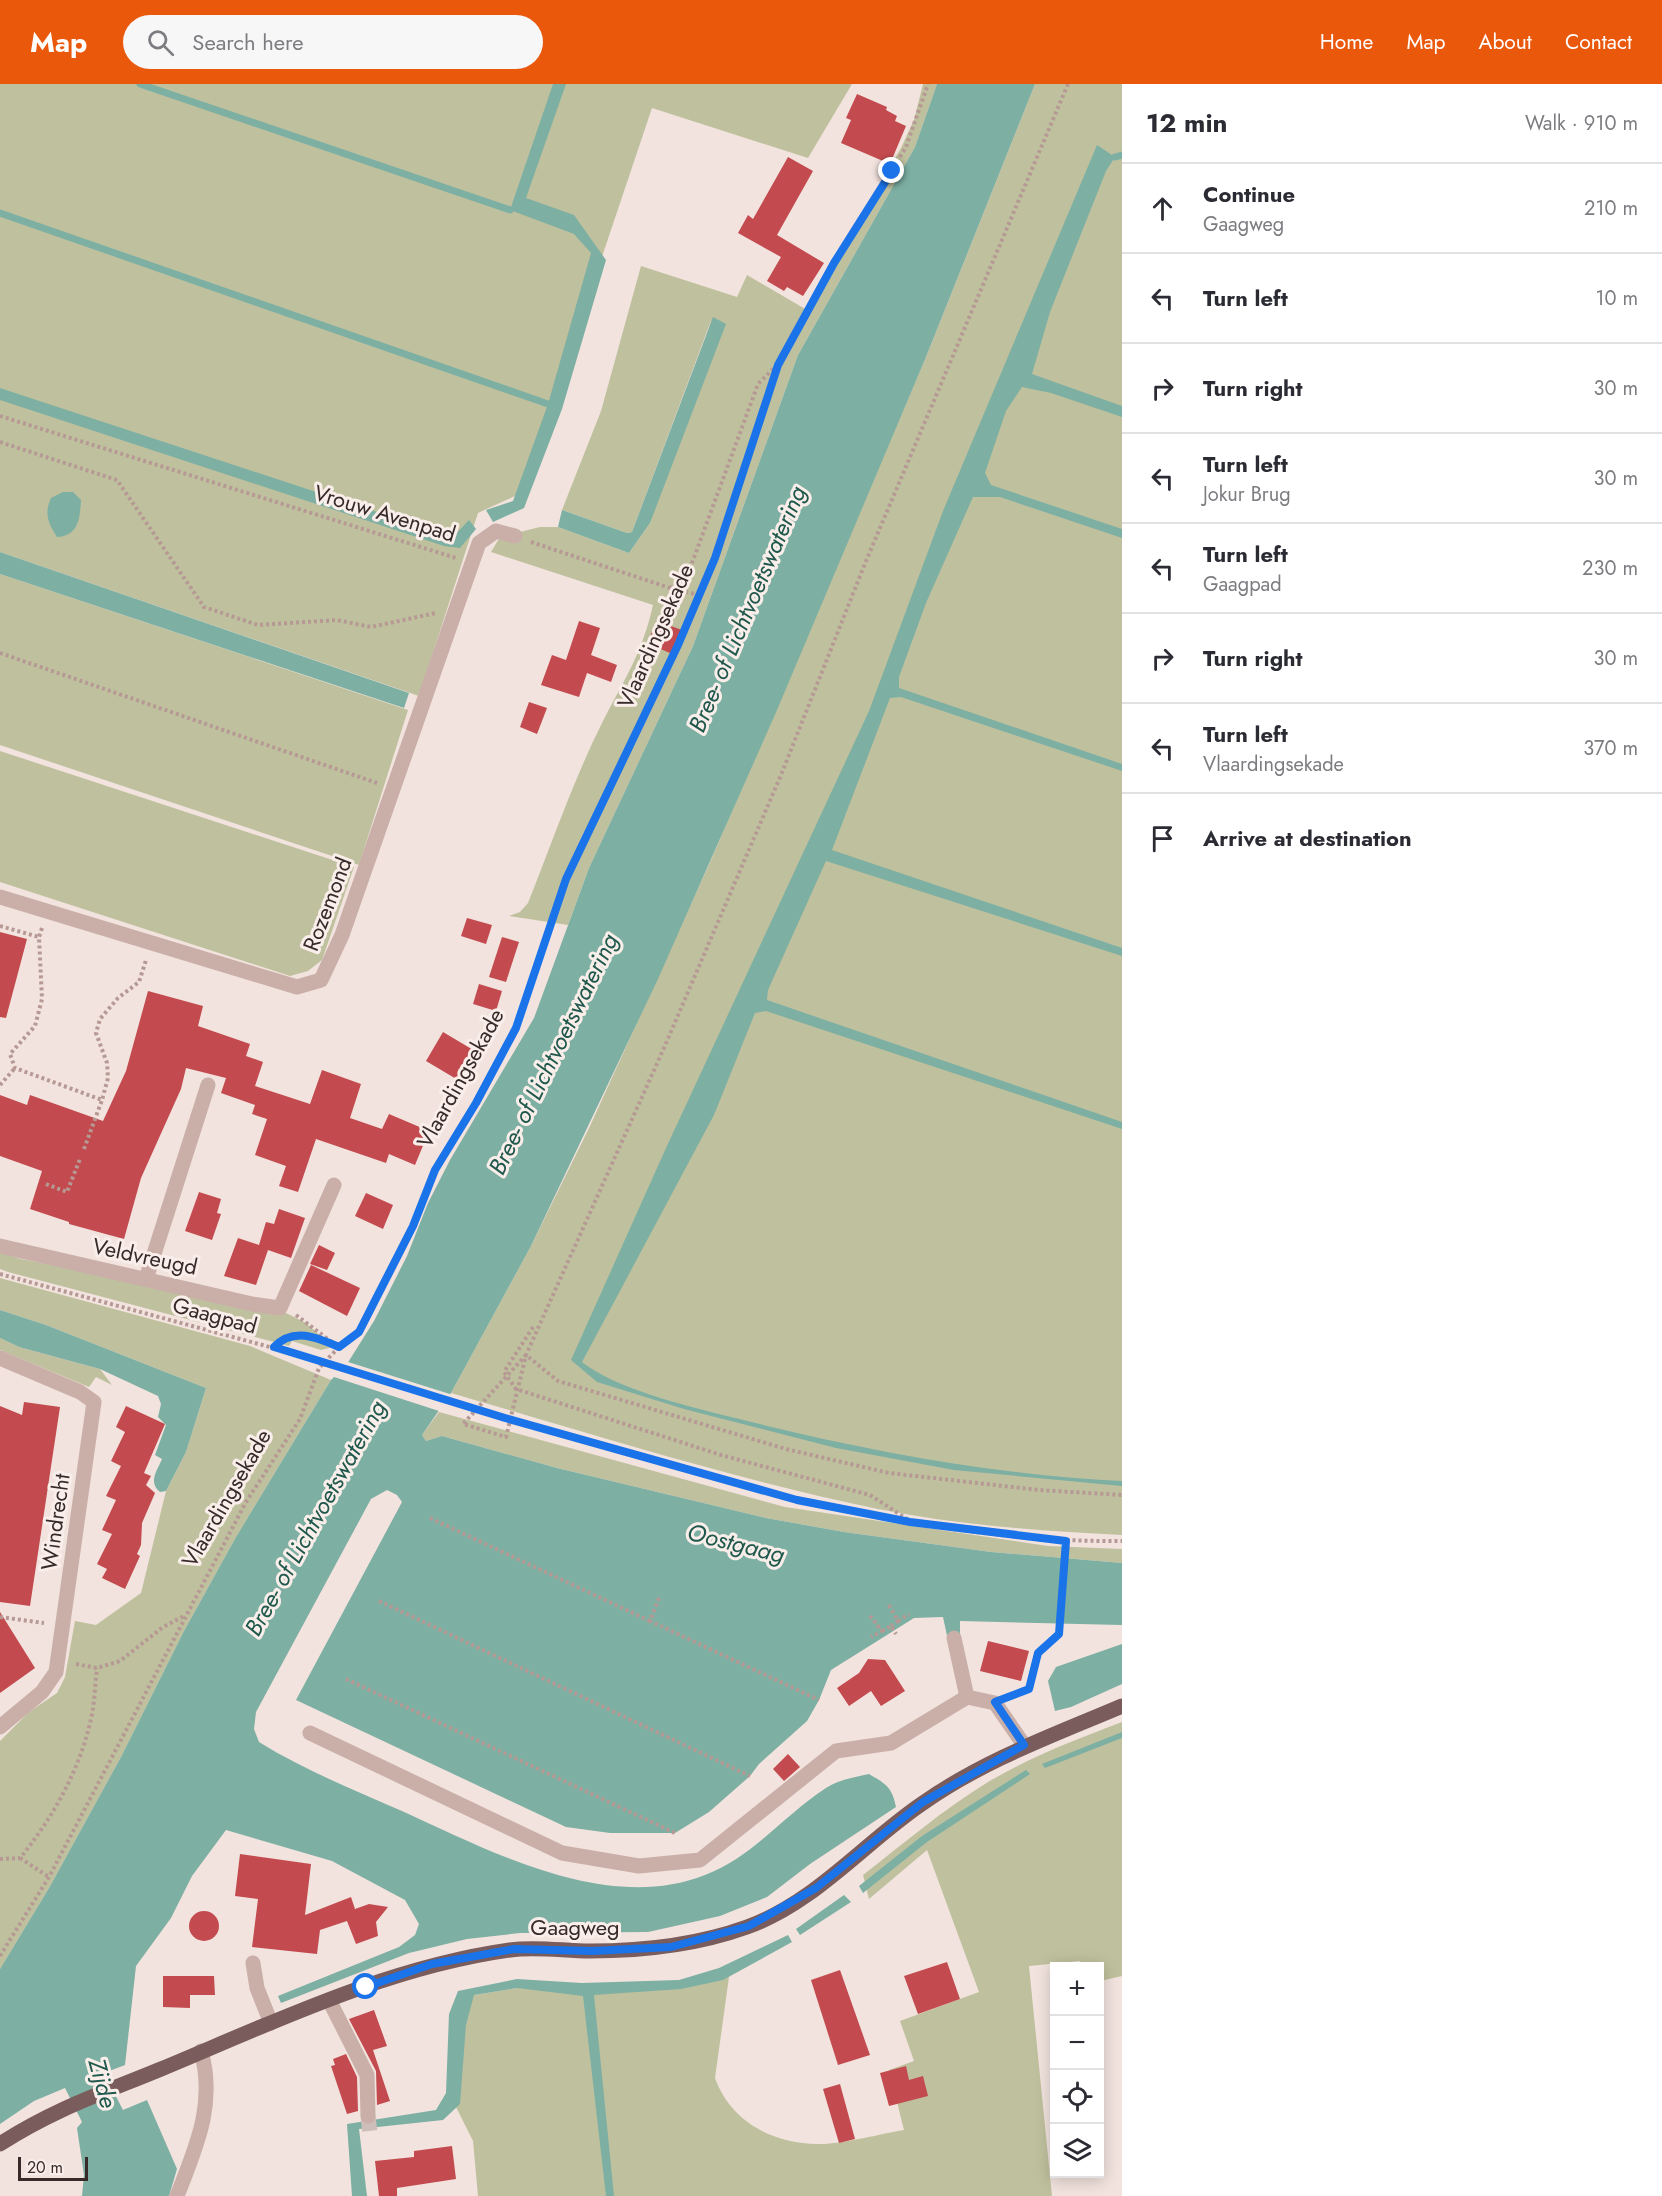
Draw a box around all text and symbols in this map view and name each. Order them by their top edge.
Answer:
search box [123,15,543,69]
text: Map [30,22,87,63]
icon: search [144,26,177,59]
text: Search here [192,26,304,58]
text: Home [1320,27,1373,57]
text: Map [1406,27,1446,57]
text: About [1479,27,1532,57]
text: Contact [1565,27,1632,57]
text: 12 min [1146,104,1228,142]
text: Walk · 910 m [1525,109,1638,138]
route end [878,157,904,183]
text: Continue [1203,178,1295,210]
icon: ahead [1146,192,1179,225]
text: 210 m [1584,194,1638,223]
text: Gaagweg [1203,210,1284,239]
icon: left [1146,282,1179,315]
text: Turn left [1203,282,1288,314]
text: 10 m [1595,284,1638,313]
icon: right [1146,372,1179,405]
text: Turn right [1203,372,1303,404]
text: 30 m [1593,374,1638,403]
text: Turn left [1203,448,1288,480]
icon: left [1146,462,1179,495]
text: 30 m [1593,464,1638,493]
street label: Vrouw Avenpad [310,476,460,550]
water label: Bree- of Lichtvoetswatering [679,480,815,738]
text: Jokur Brug [1203,480,1291,509]
text: Turn left [1203,538,1288,570]
icon: left [1146,552,1179,585]
text: 230 m [1582,554,1638,583]
street label: Vlaardingsekade [609,559,701,713]
text: Gaagpad [1203,570,1282,599]
icon: right [1146,642,1179,675]
text: Turn right [1203,642,1303,674]
text: 30 m [1593,644,1638,673]
text: Turn left [1203,718,1288,750]
icon: left [1146,732,1179,765]
text: 370 m [1583,734,1638,763]
text: Vlaardingsekade [1203,750,1344,779]
icon: arrive [1146,822,1179,855]
text: Arrive at destination [1203,822,1412,854]
street label: Rozemond [294,852,360,956]
water label: Bree- of Lichtvoetswatering [479,927,627,1181]
street label: Vlaardingsekade [408,1002,512,1154]
street label: Veldvreugd [90,1229,200,1283]
street label: Gaagpad [169,1288,261,1342]
water label: Bree- of Lichtvoetswatering [236,1394,394,1642]
street label: Vlaardingsekade [173,1423,279,1573]
street label: Windrecht [32,1471,78,1572]
water label: Oostgaag [684,1514,788,1572]
street label: Gaagweg [530,1911,620,1943]
map controls [1050,1962,1104,2178]
button: + [1050,1962,1104,2016]
route start [352,1973,378,1999]
button: − [1050,2016,1104,2070]
water label: Zijde [79,2053,126,2112]
button: locate [1050,2070,1104,2124]
button: layers [1050,2124,1104,2178]
scale bar [18,2154,88,2182]
text: 20 m [27,2156,63,2179]

